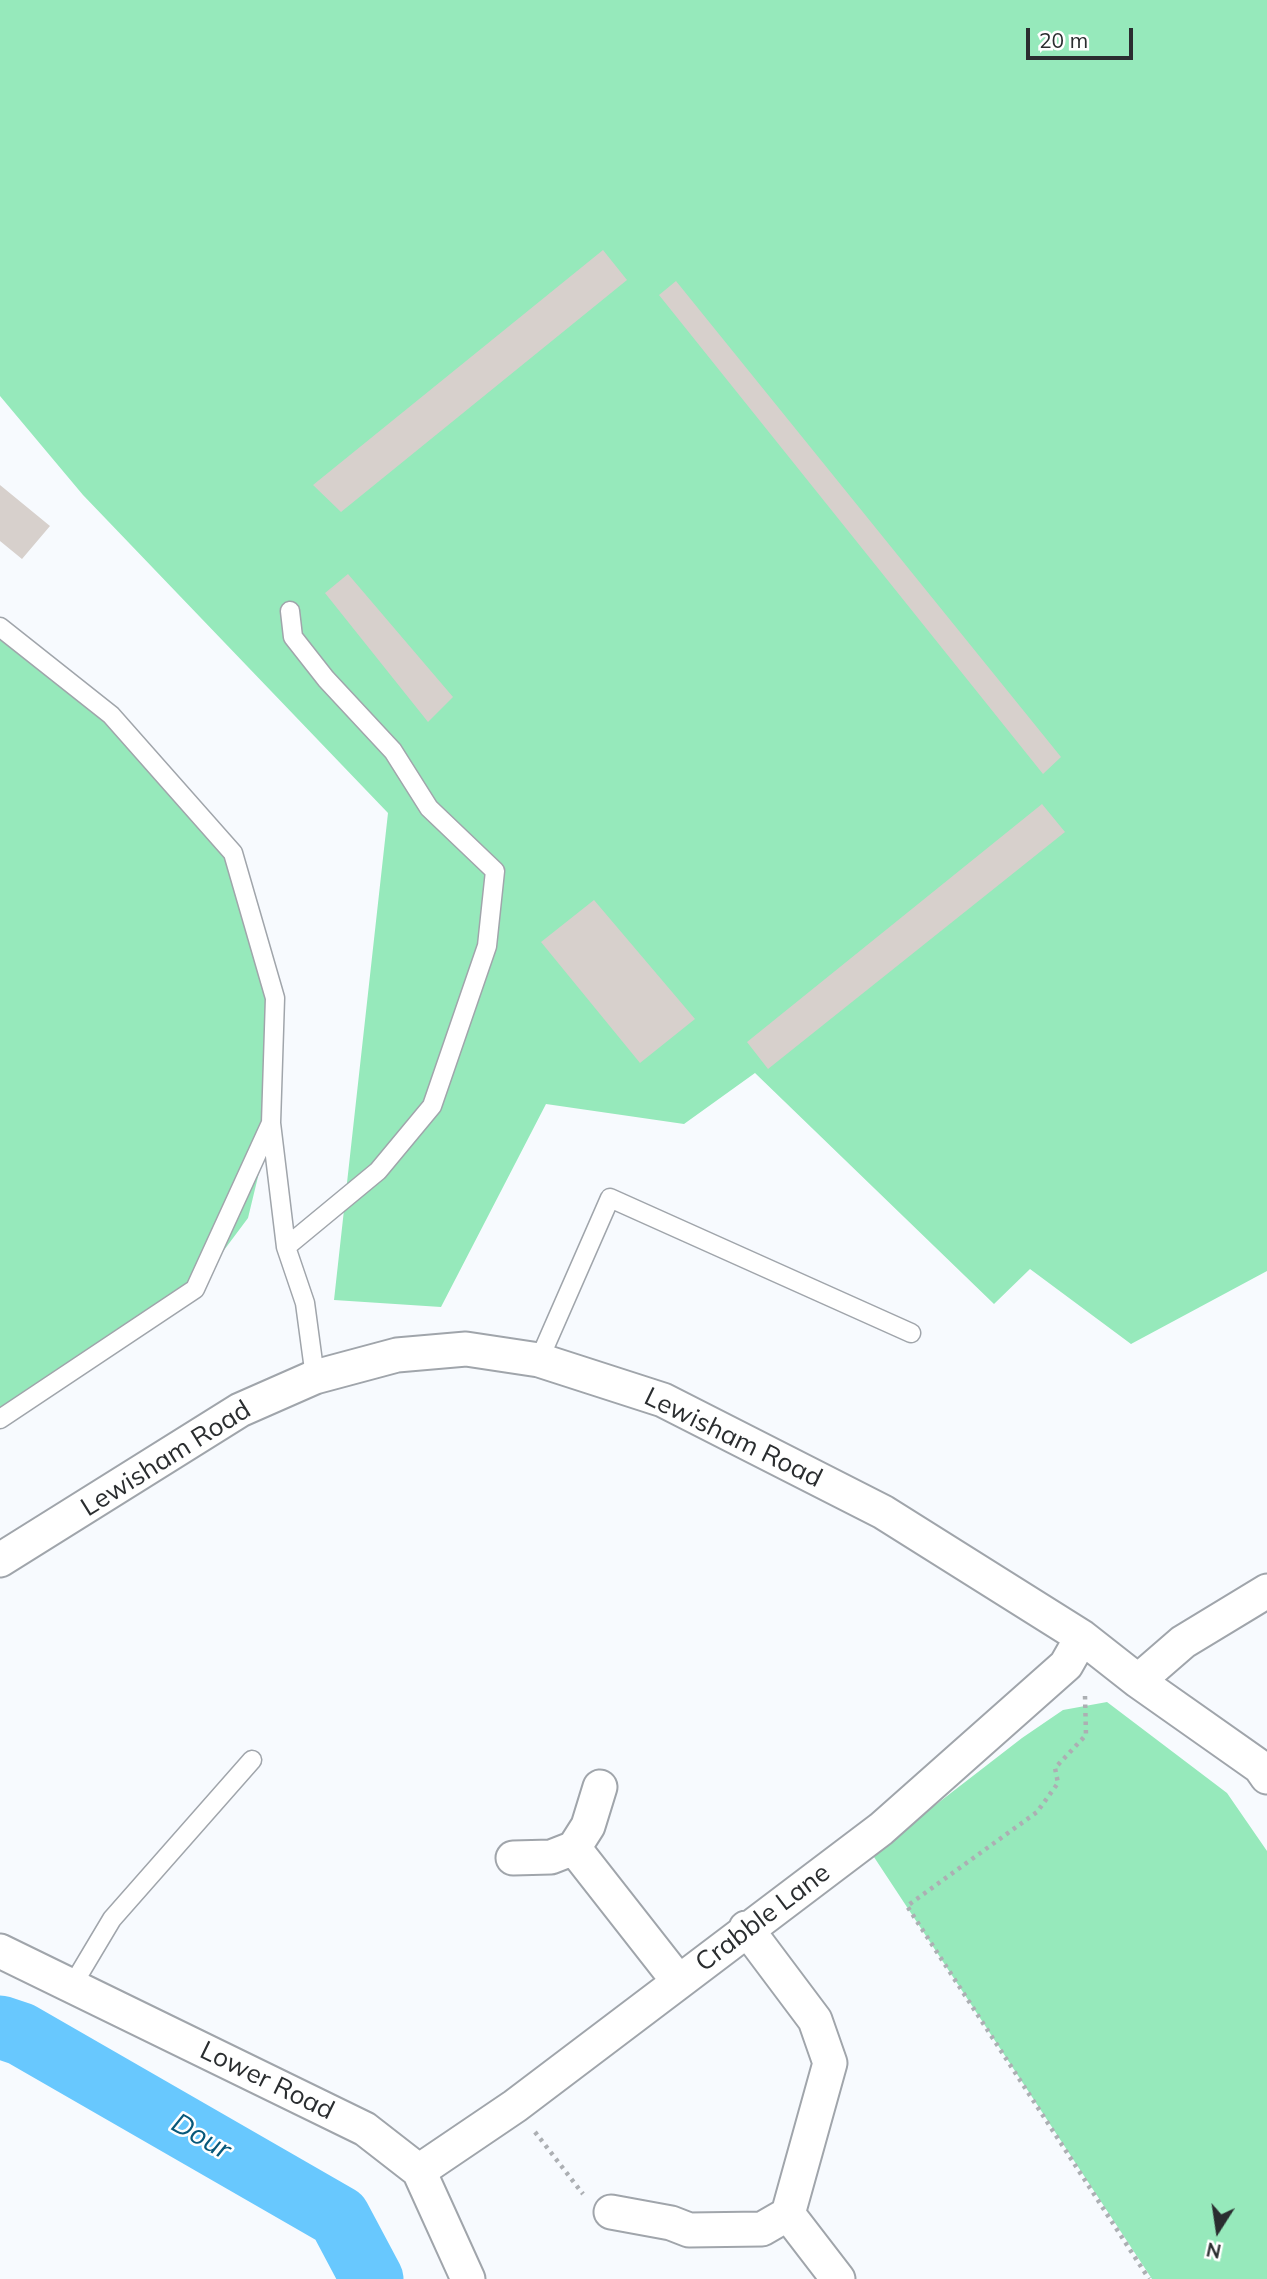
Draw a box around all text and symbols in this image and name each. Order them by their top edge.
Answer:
scale bar [1029,14,1136,58]
text: 20 m [1039,27,1088,53]
street label: Lewisham Road [639,1381,827,1495]
street label: Lewisham Road [76,1394,256,1524]
street label: Crabble Lane [690,1857,836,1979]
street label: Lower Road [195,2035,339,2127]
water label: Dour [165,2107,237,2167]
north arrow [1183,2195,1253,2265]
text: N [1204,2237,1223,2264]

